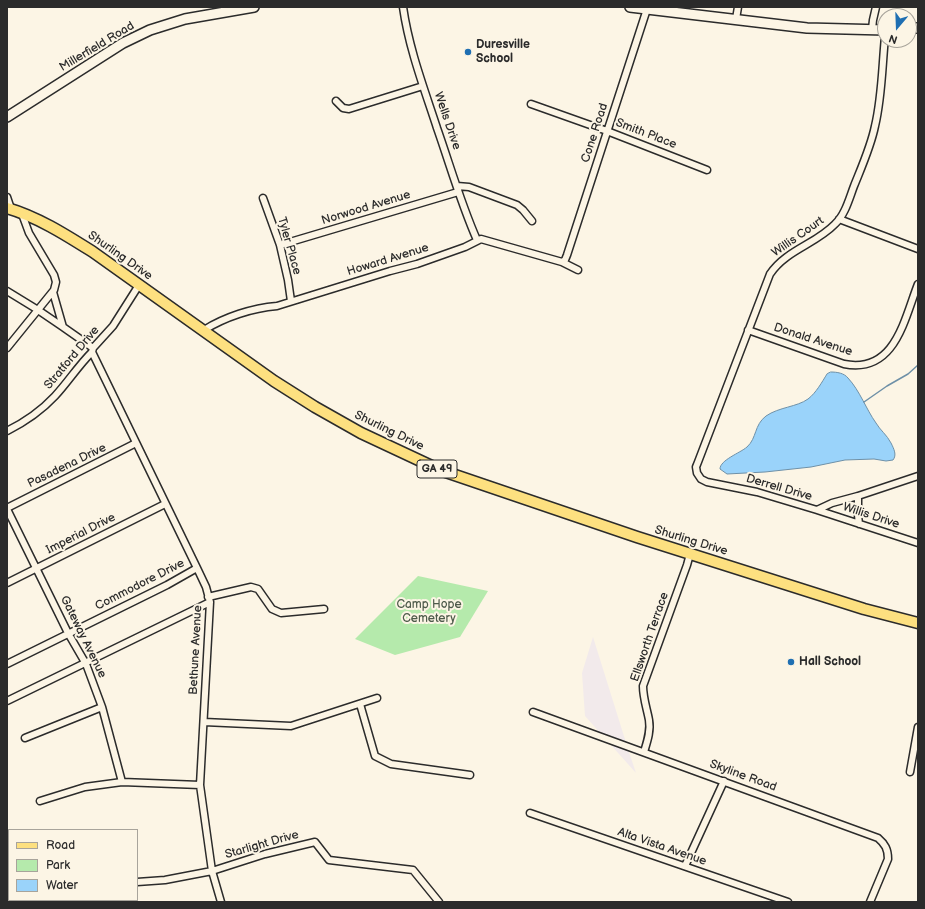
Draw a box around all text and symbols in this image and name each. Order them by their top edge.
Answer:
north arrow [877,8,917,48]
street label: Millerfield Road [57,19,137,75]
text: N [887,31,899,46]
place label: Duresville School [476,38,530,66]
marker: Duresville School [463,47,473,57]
street label: Wells Drive [430,90,464,152]
street label: Cone Road [579,102,611,164]
street label: Smith Place [614,116,678,152]
street label: Norwood Avenue [320,188,412,228]
street label: Willis Court [769,214,827,260]
street label: Tyler Place [274,215,304,277]
street label: Shurling Drive [85,228,155,284]
street label: Howard Avenue [345,241,431,279]
street label: Donald Avenue [772,320,854,360]
street label: Stratford Drive [41,323,103,393]
street label: Shurling Drive [352,408,426,454]
street label: Pasadena Drive [25,441,109,491]
road number: GA 49 [417,460,457,478]
street label: Derrell Drive [744,472,814,504]
street label: Willis Drive [841,500,901,532]
street label: Imperial Drive [44,510,118,558]
street label: Shurling Drive [653,523,729,559]
street label: Commodore Drive [93,556,187,614]
street label: Ellsworth Terrace [628,590,672,684]
street label: Gateway Avenue [57,593,109,681]
park label: Camp Hope Cemetery [396,598,462,626]
street label: Bethune Avenue [186,605,206,695]
place label: Hall School [799,655,861,669]
marker: Hall School [786,657,796,667]
street label: Skyline Road [707,757,779,795]
street label: Alta Vista Avenue [616,825,708,869]
street label: Starlight Drive [224,828,300,862]
legend [8,829,138,901]
text: Road [46,838,75,853]
text: Park [46,858,70,873]
text: Water [46,878,78,893]

